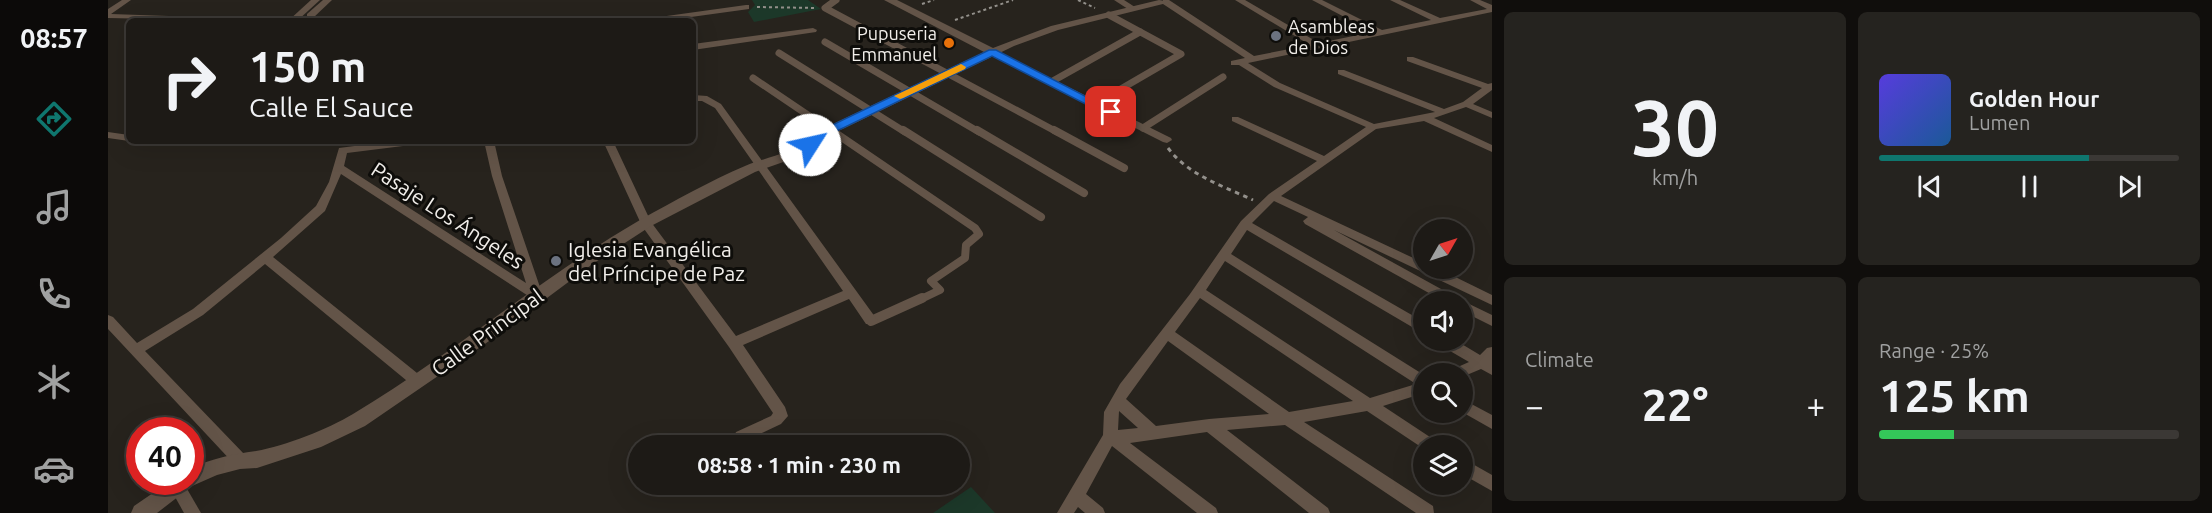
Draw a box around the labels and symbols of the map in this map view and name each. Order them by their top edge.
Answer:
place label: Asambleas de Dios [1288,16,1375,57]
place label: Pupuseria Emmanuel [851,23,937,64]
marker: Asambleas de Dios [1269,29,1283,43]
marker: Pupuseria Emmanuel [942,36,956,50]
pin [1085,86,1136,137]
position arrow [778,113,842,177]
street label: Pasaje Los Ángeles [367,157,529,273]
north arrow [1413,219,1473,279]
place label: Iglesia Evangélica del Príncipe de Paz [568,237,745,285]
marker: Iglesia Evangélica del Príncipe de Paz [549,254,563,268]
street label: Calle Principal [426,283,548,381]
speed limit sign: 40 [126,417,204,495]

